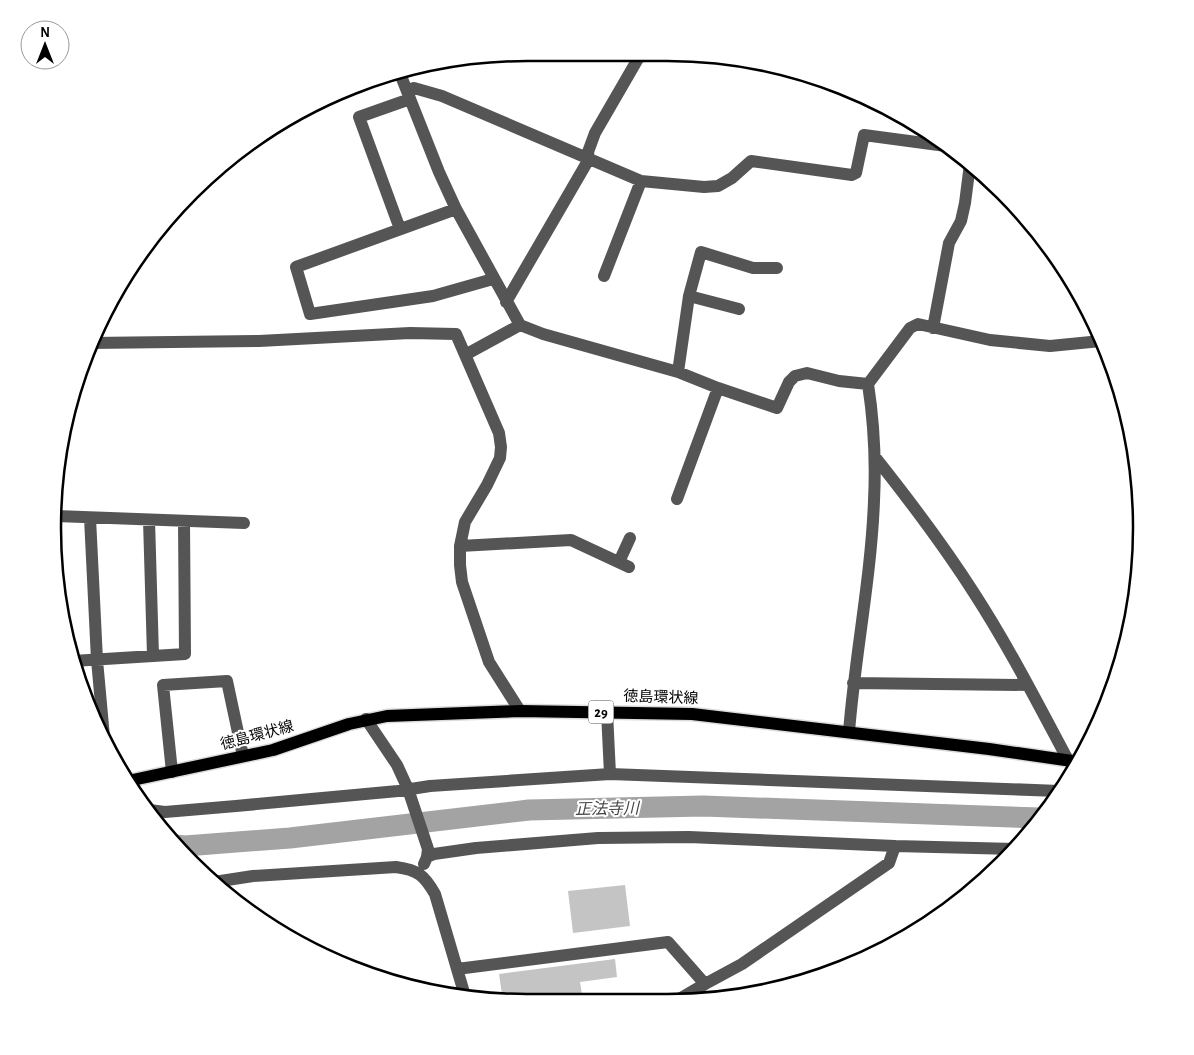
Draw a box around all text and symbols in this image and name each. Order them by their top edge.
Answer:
north arrow [20,20,70,70]
text: N [40,26,50,40]
street label: 徳島環状線 [623,687,699,706]
road number: 29 [588,700,614,724]
street label: 徳島環状線 [218,717,295,752]
water label: 正法寺川 [575,799,641,818]

